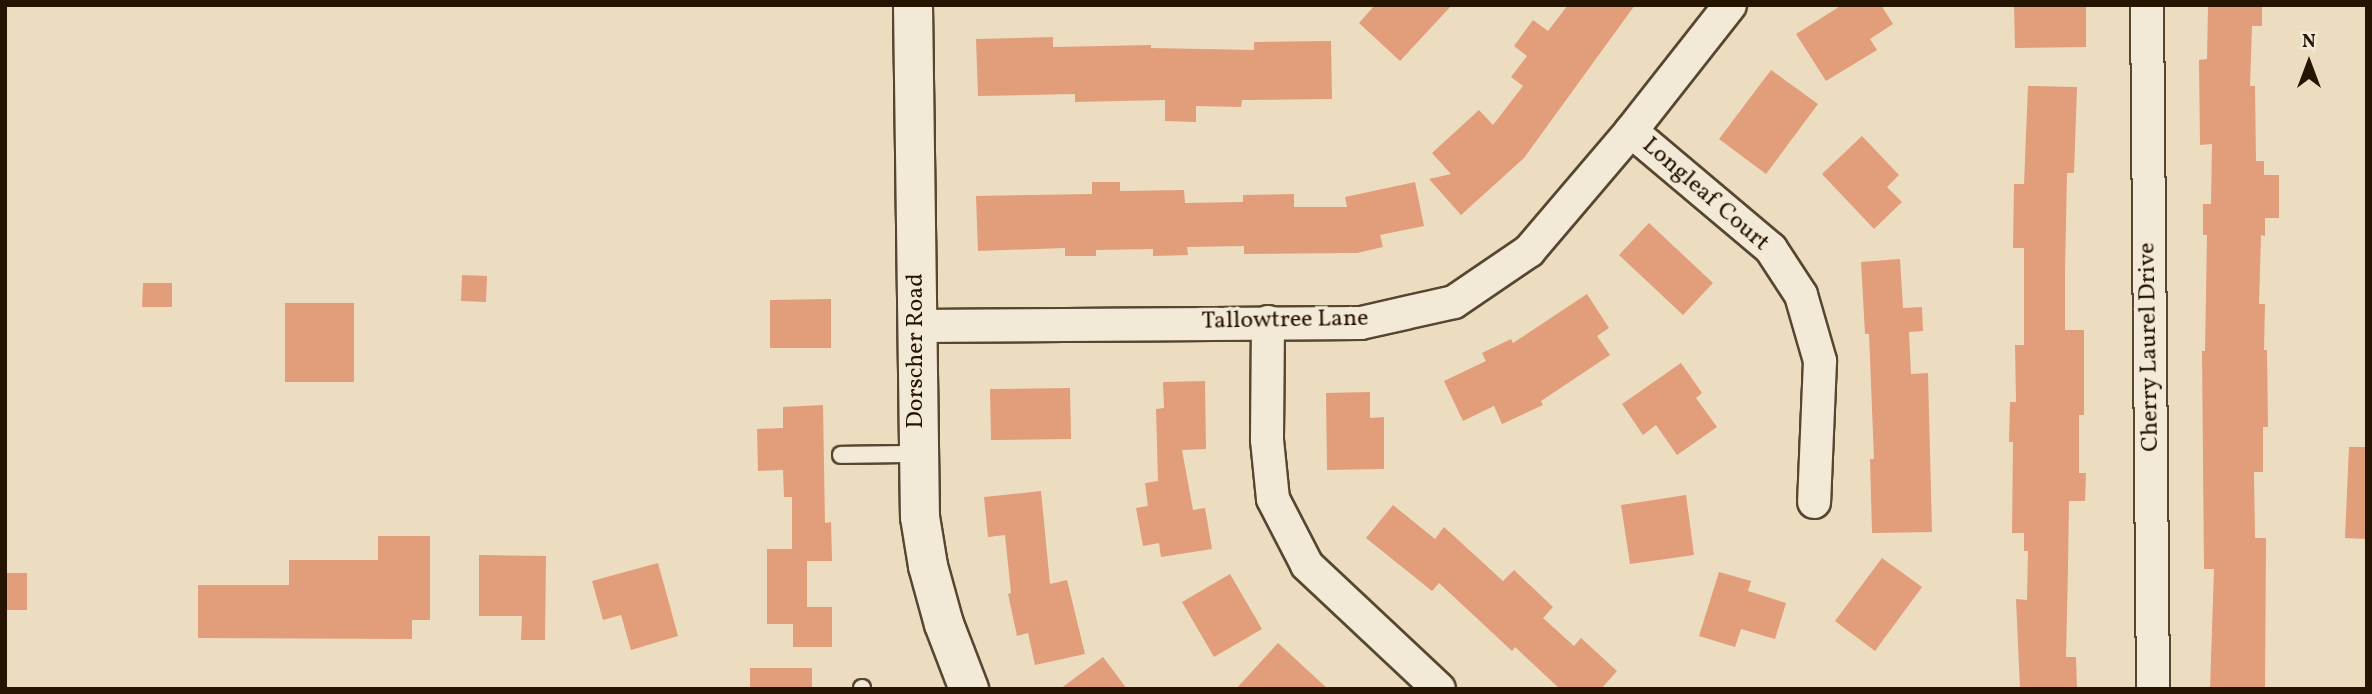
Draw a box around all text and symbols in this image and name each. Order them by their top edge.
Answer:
north arrow [2274,28,2344,98]
text: N [2302,29,2316,55]
street label: Longleaf Court [1636,133,1774,257]
street label: Cherry Laurel Drive [2134,242,2166,452]
street label: Dorscher Road [903,273,931,429]
street label: Tallowtree Lane [1201,305,1369,337]

